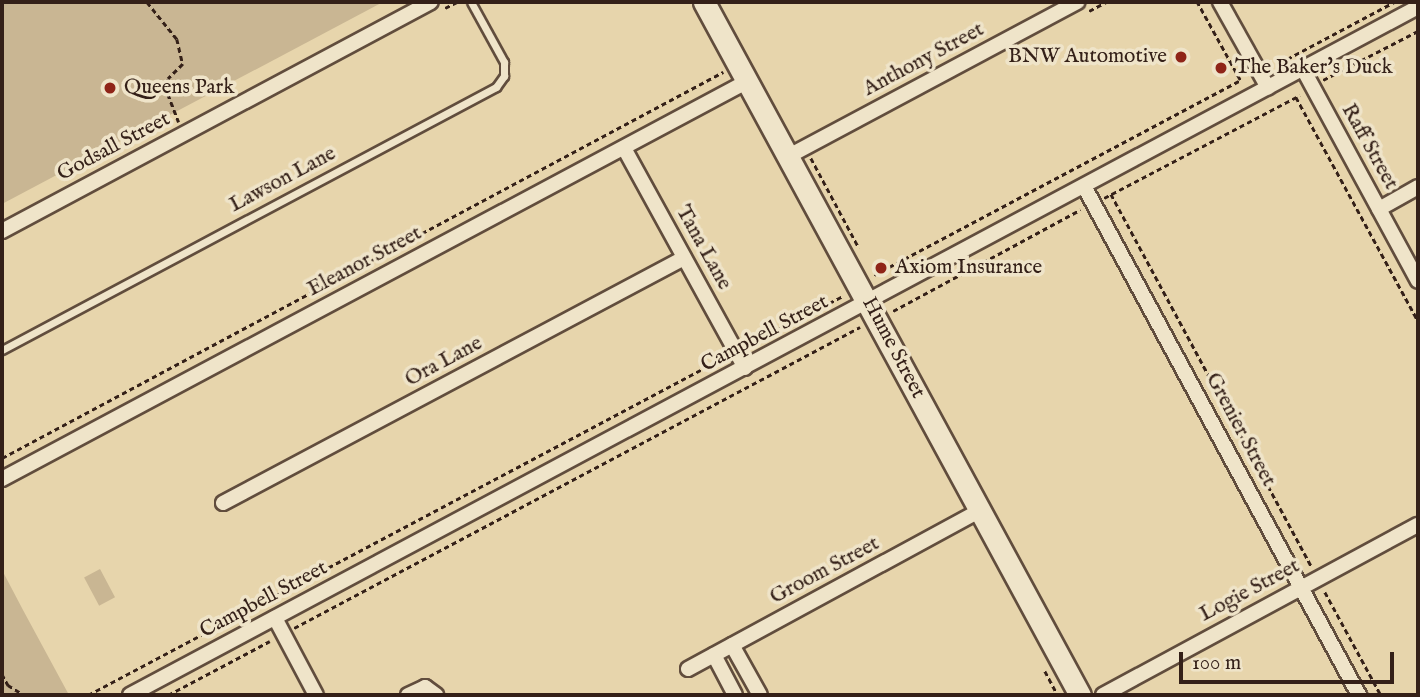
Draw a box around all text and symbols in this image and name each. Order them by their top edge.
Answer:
street label: Anthony Street [859,18,989,102]
place label: BNW Automotive [1008,44,1167,70]
marker: BNW Automotive [1173,49,1189,65]
place label: The Baker's Duck [1235,55,1393,81]
marker: The Baker's Duck [1213,60,1229,76]
place label: Queens Park [124,75,234,101]
marker: Queens Park [102,80,118,96]
street label: Raff Street [1335,100,1403,194]
street label: Godsall Street [53,107,175,187]
street label: Lawson Lane [226,141,340,219]
street label: Tana Lane [670,201,736,295]
street label: Eleanor Street [304,221,426,303]
place label: Axiom Insurance [895,255,1042,281]
marker: Axiom Insurance [873,260,889,276]
street label: Campbell Street [697,290,833,378]
street label: Hume Street [856,293,930,403]
street label: Ora Lane [401,331,487,393]
street label: Grenier Street [1200,369,1280,491]
street label: Groom Street [766,532,884,610]
street label: Logie Street [1196,554,1304,628]
street label: Campbell Street [196,556,332,644]
scale bar [1182,638,1397,682]
text: 100 m [1192,650,1241,677]

